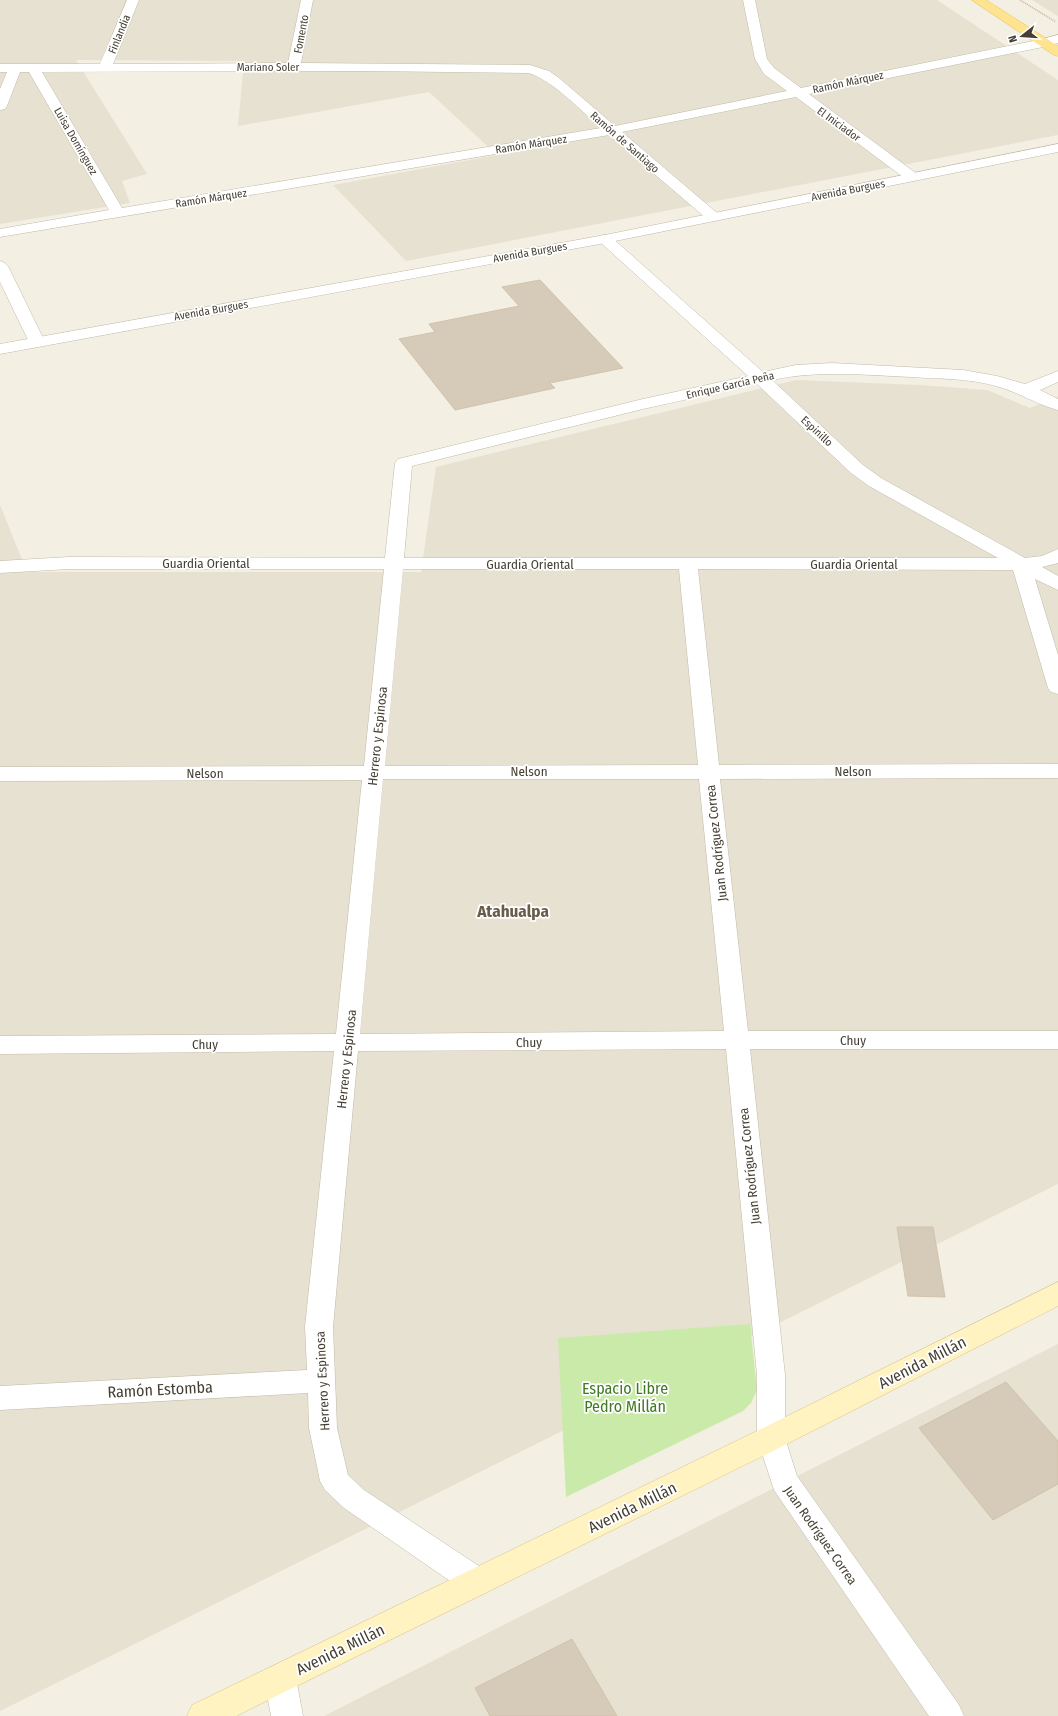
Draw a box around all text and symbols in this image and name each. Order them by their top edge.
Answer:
street label: Finlandia [106,13,133,56]
street label: Fomento [291,13,312,55]
north arrow [1002,16,1042,56]
text: N [1006,34,1020,44]
street label: Mariano Soler [237,61,300,74]
street label: Ramón Márquez [812,69,885,96]
street label: El Iniciador [814,104,863,145]
street label: Luisa Domínguez [51,105,100,178]
street label: Ramón de Santiago [588,109,662,176]
street label: Ramón Márquez [495,132,568,157]
street label: Avenida Burgues [810,177,886,204]
street label: Ramón Márquez [175,186,248,211]
street label: Avenida Burgues [492,240,568,265]
street label: Avenida Burgues [173,298,249,323]
street label: Enrique García Peña [685,369,775,402]
street label: Espinillo [798,413,835,449]
street label: Guardia Oriental [162,556,250,571]
street label: Guardia Oriental [486,557,574,572]
street label: Guardia Oriental [810,557,898,572]
street label: Herrero y Espinosa [365,686,390,786]
street label: Nelson [511,764,548,779]
street label: Nelson [835,764,872,779]
street label: Nelson [187,766,224,781]
street label: Juan Rodríguez Correa [703,784,730,902]
district label: Atahualpa [476,901,549,922]
street label: Herrero y Espinosa [334,1009,359,1109]
street label: Chuy [840,1033,866,1048]
street label: Chuy [516,1035,542,1050]
street label: Chuy [192,1037,218,1052]
street label: Juan Rodríguez Correa [736,1107,763,1225]
street label: Herrero y Espinosa [312,1331,333,1431]
street label: Avenida Millán [875,1332,969,1393]
street label: Ramón Estomba [107,1377,213,1402]
park label: Espacio Libre Pedro Millán [582,1379,668,1416]
street label: Avenida Millán [585,1478,680,1537]
street label: Juan Rodríguez Correa [781,1483,860,1588]
street label: Avenida Millán [293,1620,388,1679]

